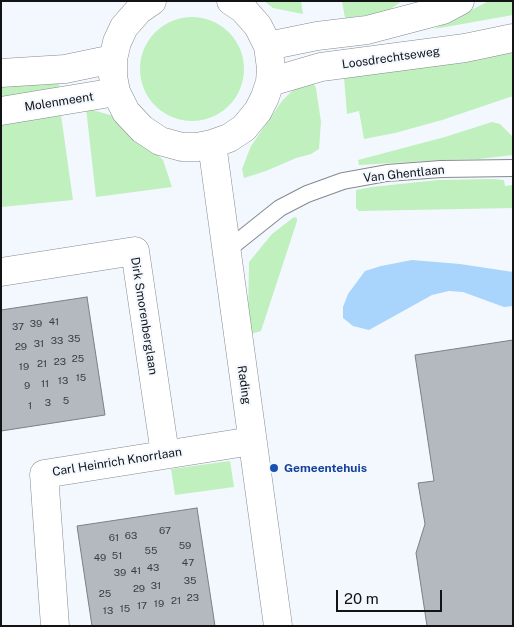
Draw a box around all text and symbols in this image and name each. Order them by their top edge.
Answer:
street label: Loosdrechtseweg [341,44,441,72]
street label: Molenmeent [23,89,95,115]
street label: Van Ghentlaan [363,163,445,185]
street label: Dirk Smorenberglaan [128,256,160,376]
house number: 41 [49,316,59,328]
house number: 39 [30,318,42,330]
house number: 37 [12,321,24,333]
house number: 35 [68,333,80,345]
house number: 33 [51,335,63,347]
house number: 31 [34,338,44,350]
house number: 29 [15,341,27,353]
house number: 25 [72,353,84,365]
house number: 23 [54,356,66,368]
house number: 21 [37,358,47,370]
house number: 19 [19,361,29,373]
street label: Rading [234,365,254,405]
house number: 15 [76,372,86,384]
house number: 13 [58,375,68,387]
house number: 11 [41,378,49,390]
house number: 9 [24,380,30,392]
house number: 5 [63,395,69,407]
house number: 3 [45,397,51,409]
house number: 1 [28,400,32,412]
street label: Carl Heinrich Knorrlaan [51,445,183,479]
place label: Gemeentehuis [284,461,367,475]
marker: Gemeentehuis [268,462,280,474]
house number: 67 [159,525,171,537]
house number: 63 [125,530,137,542]
house number: 61 [109,532,119,544]
house number: 59 [179,540,191,552]
house number: 55 [145,545,157,557]
house number: 51 [112,550,122,562]
house number: 49 [94,552,106,564]
house number: 47 [182,557,194,569]
house number: 43 [147,562,159,574]
house number: 41 [131,565,141,577]
house number: 39 [114,567,126,579]
house number: 35 [184,575,196,587]
house number: 31 [151,580,161,592]
scale bar [339,580,445,612]
house number: 29 [133,583,145,595]
house number: 25 [99,588,111,600]
text: 20 m [344,590,379,607]
house number: 23 [187,592,199,604]
house number: 21 [171,595,181,607]
house number: 19 [154,598,164,610]
house number: 17 [137,600,147,612]
house number: 15 [120,603,130,615]
house number: 13 [103,605,113,617]

